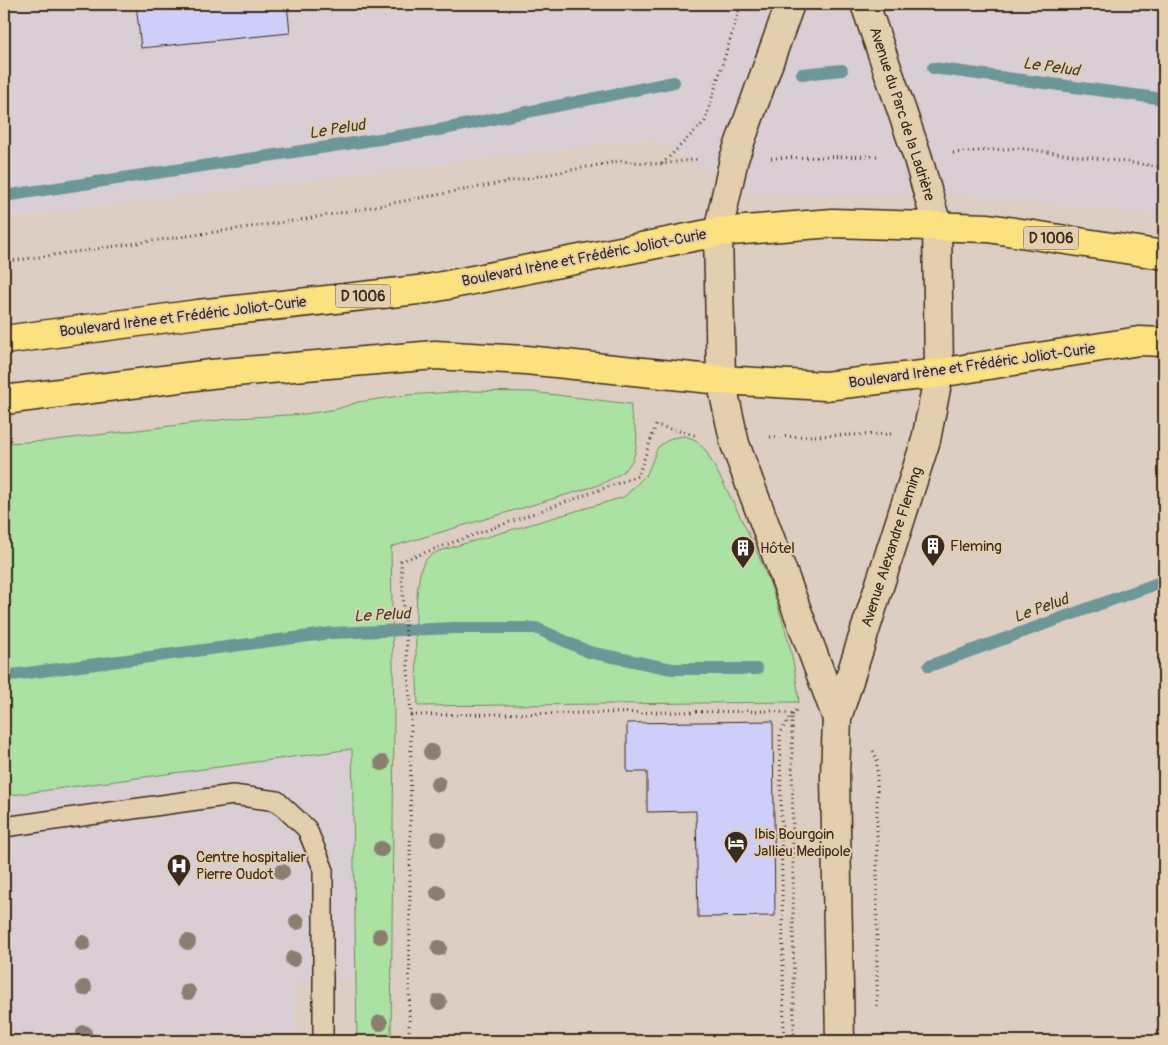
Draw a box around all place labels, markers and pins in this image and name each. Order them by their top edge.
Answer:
building icon: Fleming [920,533,946,567]
building icon: Hôtel [730,535,756,569]
place label: Fleming [950,537,1002,556]
place label: Hôtel [760,539,795,558]
place label: Ibis Bourgoin Jallieu Medipole [754,825,851,861]
hotel icon: Ibis Bourgoin Jallieu Medipole [723,830,749,864]
place label: Centre hospitalier Pierre Oudot [196,848,307,884]
hospital icon: Centre hospitalier Pierre Oudot [166,853,192,887]

